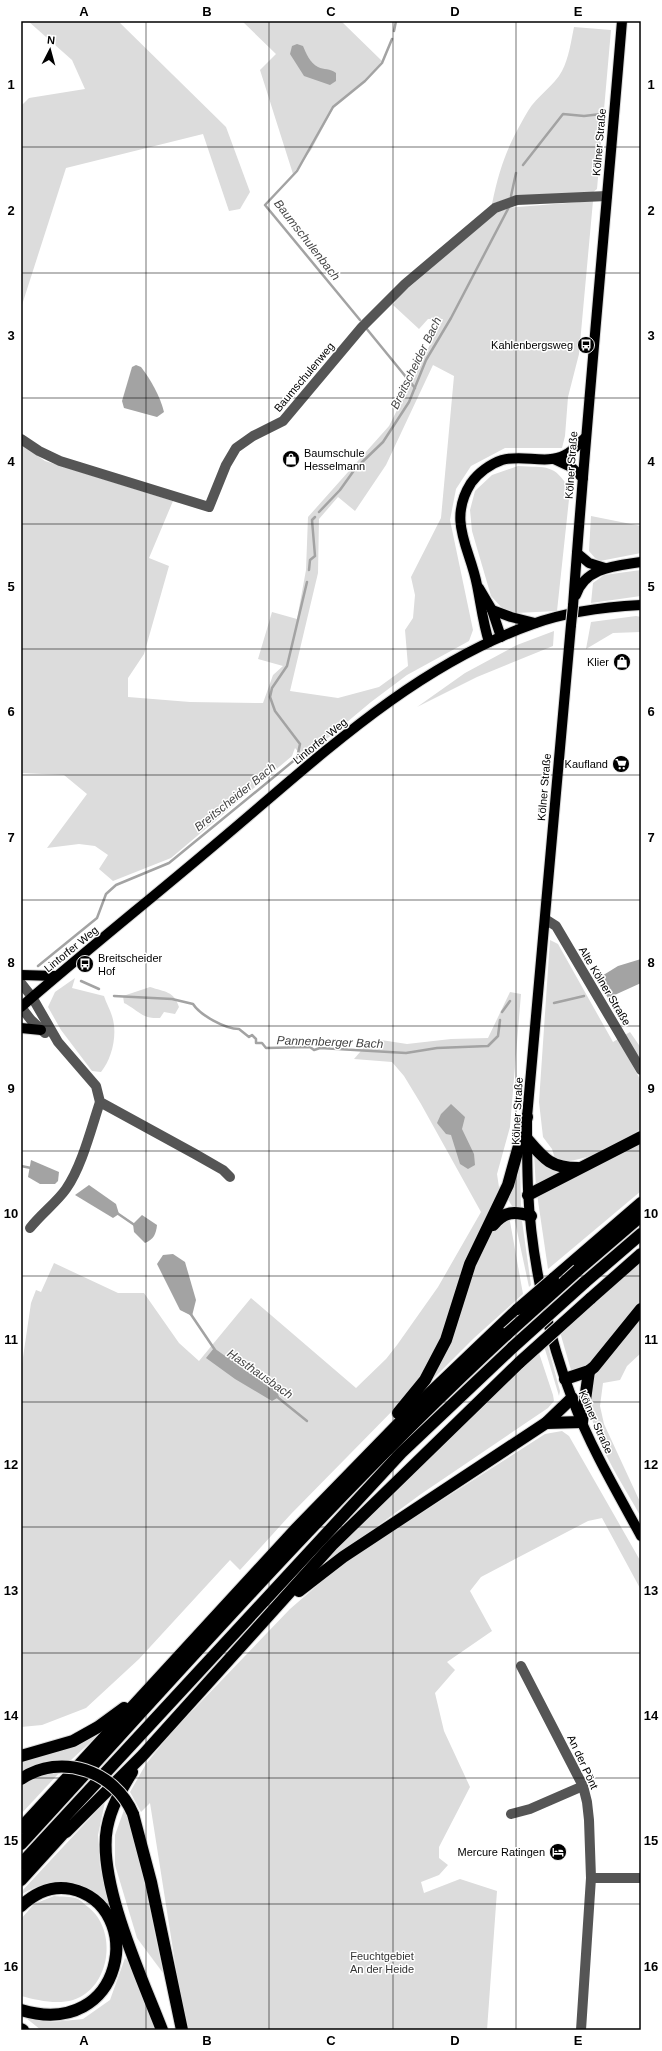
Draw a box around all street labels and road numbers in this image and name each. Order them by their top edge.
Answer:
street label: Kölner Straße [590,108,608,176]
street label: Baumschulenweg [271,340,337,414]
street label: Kölner Straße [563,431,579,499]
street label: Lintorfer Weg [291,716,349,766]
street label: Kölner Straße [535,753,553,821]
street label: Lintorfer Weg [42,924,100,974]
street label: Alte Kölner Straße [577,944,633,1028]
street label: Kölner Straße [509,1077,525,1145]
street label: Kölner Straße [577,1389,615,1455]
street label: An der Pönt [565,1733,601,1791]

